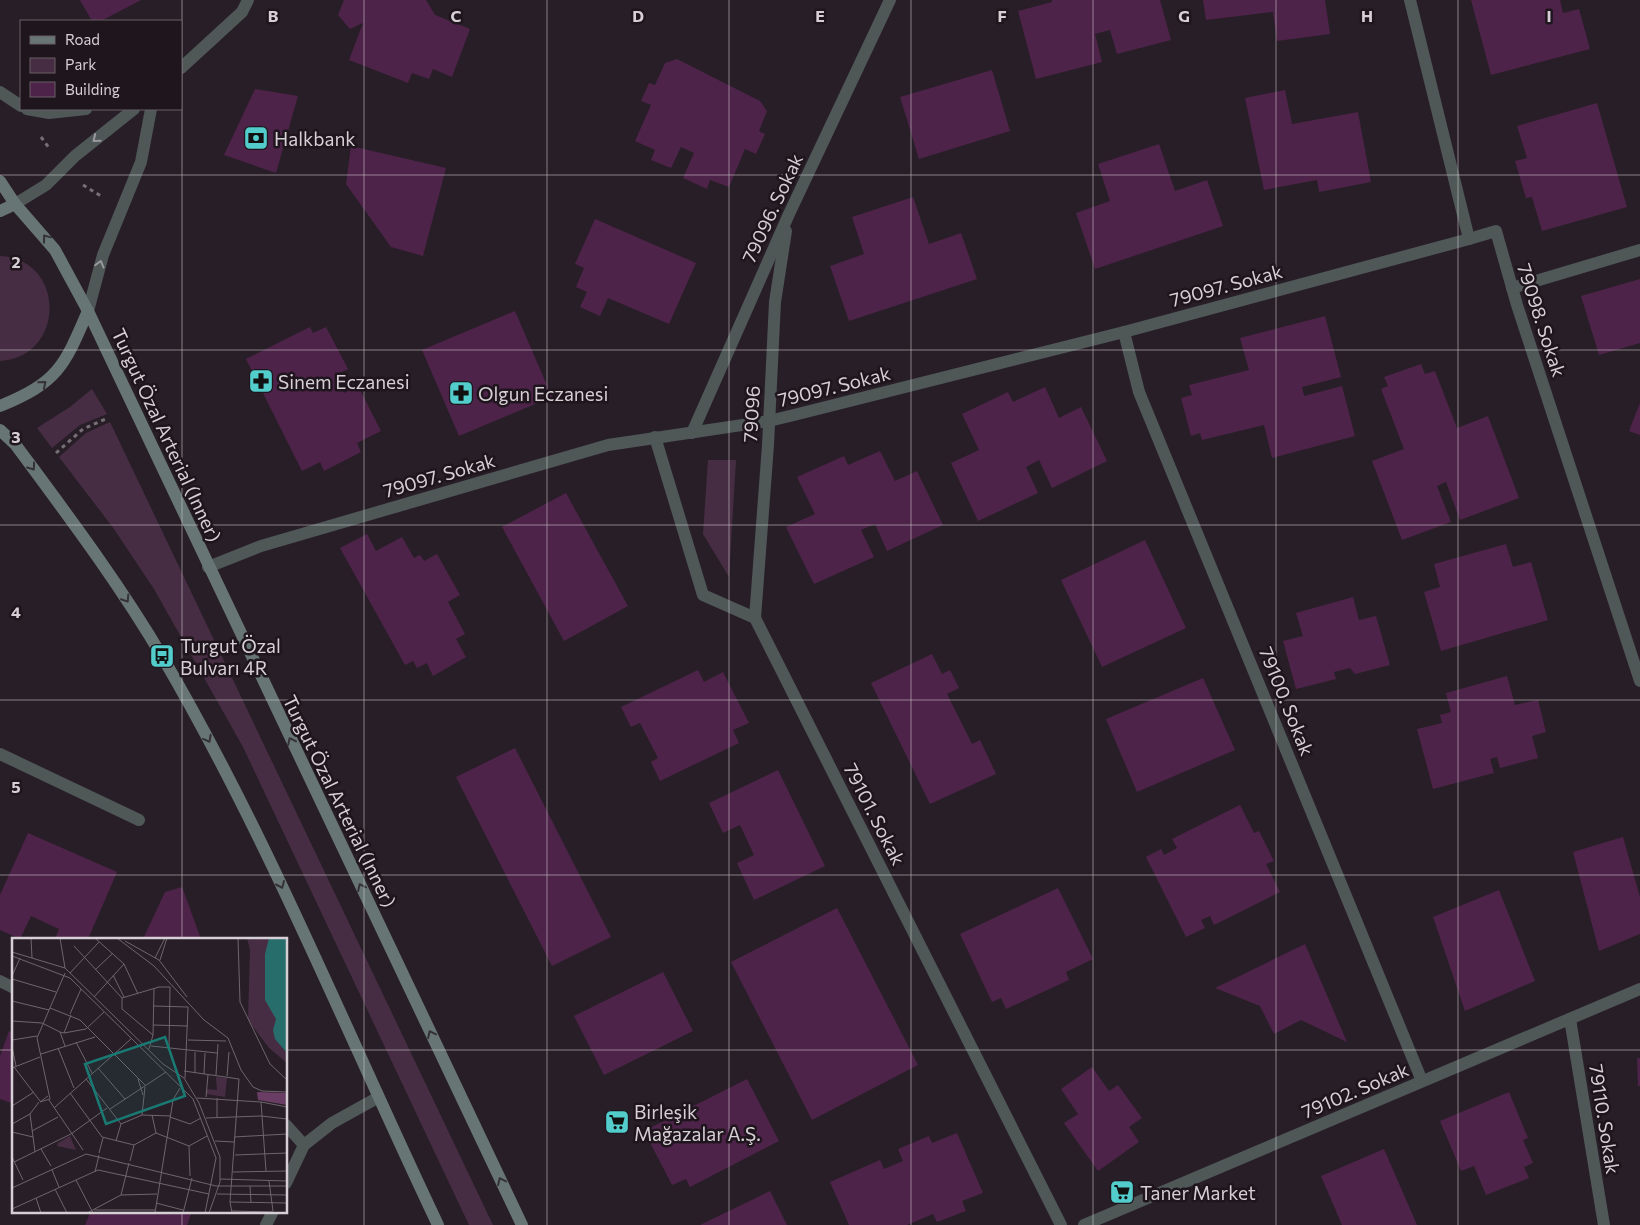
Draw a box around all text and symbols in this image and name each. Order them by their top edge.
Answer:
text: B [268,6,279,25]
text: C [451,6,462,25]
text: D [632,6,644,25]
text: E [815,6,825,25]
text: F [997,6,1007,25]
text: G [1178,6,1190,25]
text: H [1361,6,1373,25]
text: I [1546,6,1552,25]
legend [20,20,182,110]
text: Road [65,30,100,48]
text: Park [65,55,96,73]
text: Building [65,80,120,98]
bank icon: Halkbank [243,125,269,151]
place label: Halkbank [274,127,356,150]
one-way arrow [93,134,102,142]
street label: 79096. Sokak [737,150,807,266]
one-way arrow [43,234,52,244]
text: 2 [11,252,21,271]
street label: 79097. Sokak [1167,259,1285,311]
one-way arrow [95,260,105,269]
street label: 79098. Sokak [1513,260,1571,380]
street label: Turgut Özal Arterial (Inner) [107,325,227,545]
street label: 79097. Sokak [775,361,893,411]
pharmacy icon: Sinem Eczanesi [248,368,274,394]
place label: Sinem Eczanesi [278,370,410,393]
pharmacy icon: Olgun Eczanesi [448,380,474,406]
one-way arrow [37,381,46,390]
place label: Olgun Eczanesi [478,382,608,405]
street label: 79096 [738,385,764,443]
text: 3 [11,427,21,446]
street label: 79097. Sokak [380,448,498,502]
one-way arrow [26,461,35,471]
one-way arrow [119,594,129,603]
text: 4 [11,602,21,621]
place label: Turgut Özal Bulvarı 4R [180,634,281,679]
bus stop icon: Turgut Özal Bulvarı 4R [149,643,175,669]
street label: 79100. Sokak [1255,643,1319,759]
street label: Turgut Özal Arterial (Inner) [279,691,401,911]
one-way arrow [202,734,212,743]
one-way arrow [287,737,297,746]
street label: 79101. Sokak [839,759,911,869]
text: 5 [11,777,21,796]
one-way arrow [274,880,285,889]
one-way arrow [357,884,367,893]
inset map [12,938,288,1212]
one-way arrow [427,1030,437,1039]
street label: 79102. Sokak [1298,1057,1412,1123]
street label: 79110. Sokak [1585,1062,1625,1176]
place label: Birleşik Mağazalar A.Ş. [634,1100,761,1145]
supermarket icon: Birleşik Mağazalar A.Ş. [604,1109,630,1135]
one-way arrow [496,1177,507,1186]
supermarket icon: Taner Market [1109,1179,1135,1205]
place label: Taner Market [1140,1181,1256,1204]

